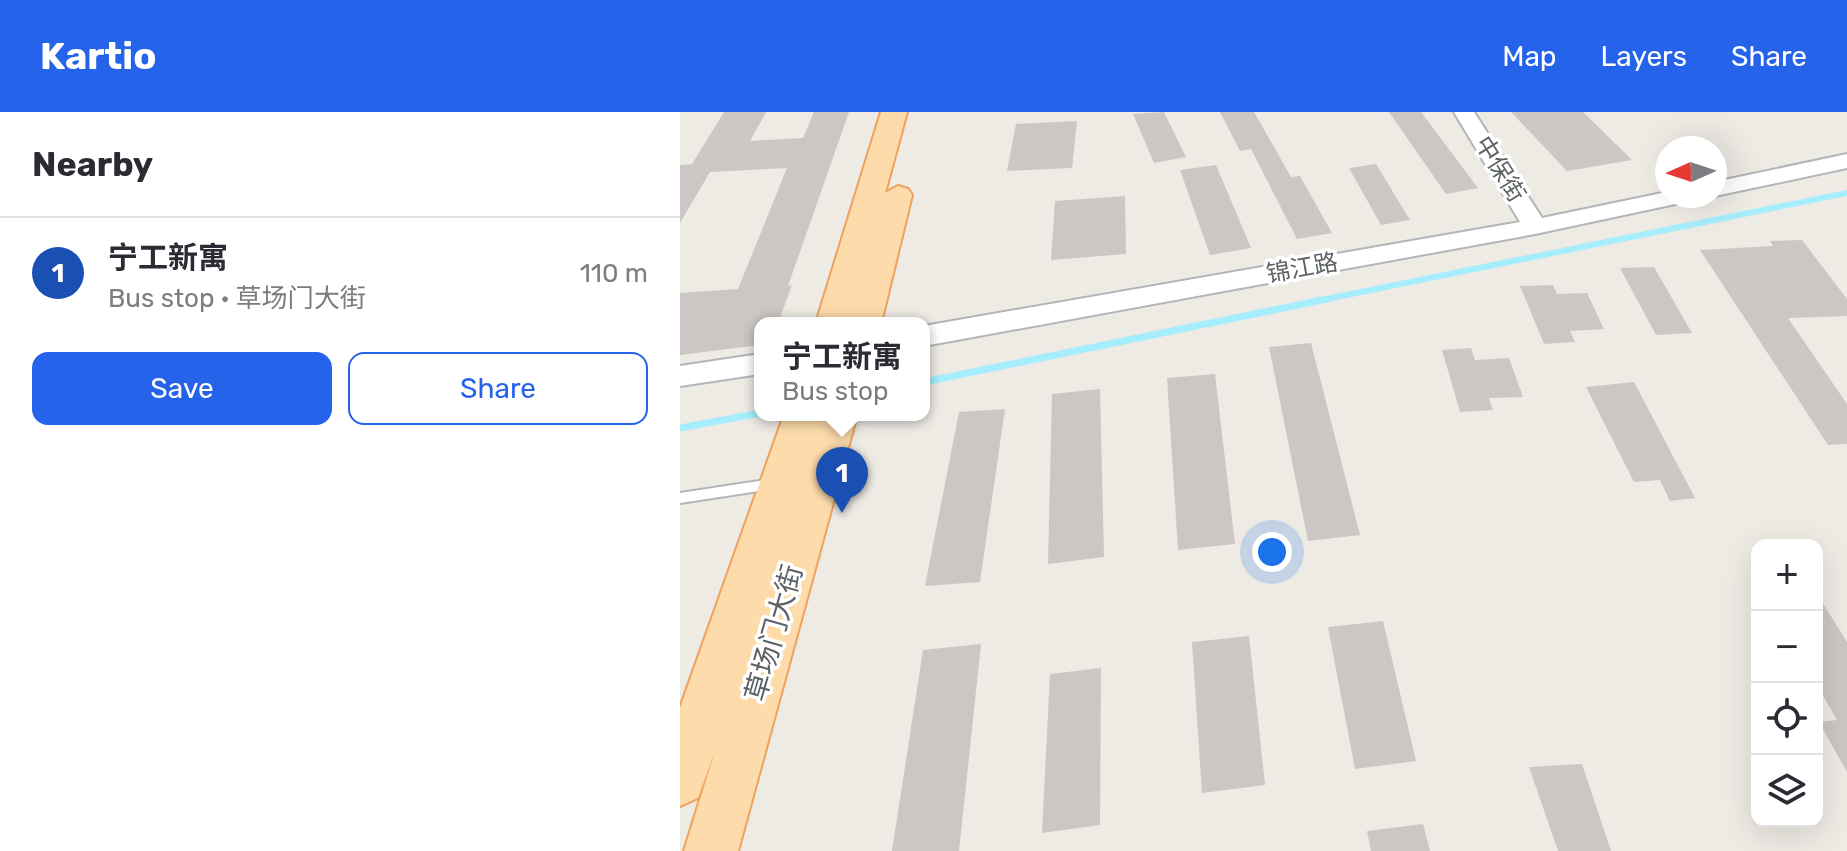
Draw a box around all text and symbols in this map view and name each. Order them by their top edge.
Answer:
text: Kartio [40,33,156,79]
text: Map [1502,40,1557,73]
text: Layers [1601,40,1687,73]
text: Share [1731,40,1807,73]
street label: 中保街 [1469,131,1531,207]
north arrow [1655,136,1727,208]
text: Nearby [32,144,153,185]
text: 宁工新寓 [108,240,228,276]
street label: 锦江路 [1264,248,1340,288]
text: 1 [52,258,64,289]
text: 110 m [580,258,648,289]
text: Bus stop · 草场门大街 [108,283,366,314]
popup [754,317,930,421]
text: 宁工新寓 [782,339,902,375]
button: Save [32,352,332,425]
button: Share [348,352,648,425]
text: Bus stop [782,376,888,407]
pin: 1 [816,447,868,513]
your location [1252,532,1292,572]
map controls [1751,539,1823,827]
button: + [1751,539,1823,611]
street label: 草场门大街 [739,561,809,705]
button: − [1751,611,1823,683]
button: locate [1751,683,1823,755]
button: layers [1751,755,1823,827]

